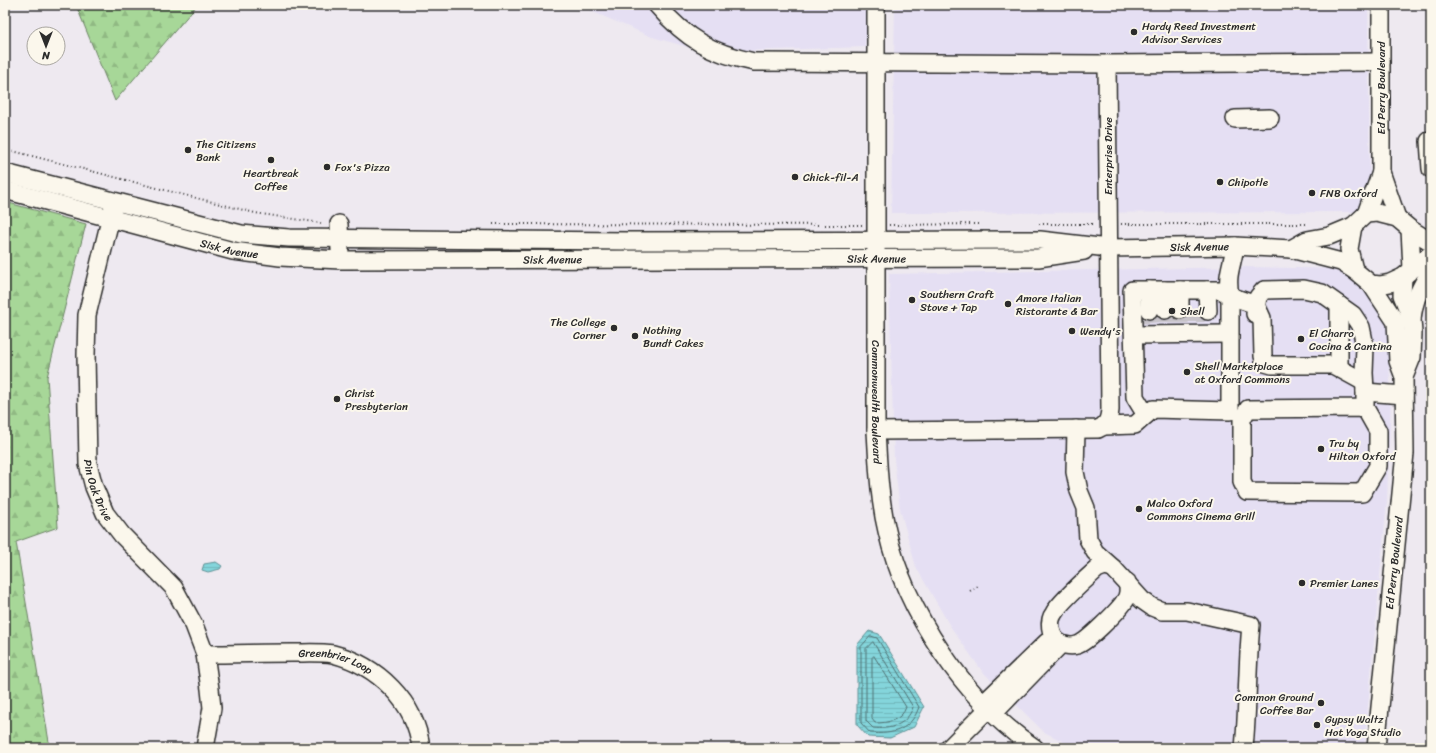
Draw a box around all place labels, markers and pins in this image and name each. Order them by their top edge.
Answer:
place label: Hardy Reed Investment Advisor Services [1141,17,1256,49]
marker: Hardy Reed Investment Advisor Services [1129,27,1139,37]
place label: The Citizens Bank [196,135,257,167]
marker: The Citizens Bank [183,145,193,155]
marker: Heartbreak Coffee [266,155,276,165]
place label: Fox's Pizza [335,158,390,177]
marker: Fox's Pizza [322,162,332,172]
place label: Heartbreak Coffee [243,164,299,196]
place label: Chick-fil-A [803,168,859,187]
marker: Chick-fil-A [790,172,800,182]
place label: Chipotle [1228,173,1269,192]
marker: Chipotle [1215,177,1225,187]
place label: FNB Oxford [1320,184,1378,203]
marker: FNB Oxford [1307,188,1317,198]
place label: Southern Craft Stove + Tap [920,285,994,317]
place label: Amore Italian Ristorante & Bar [1015,289,1099,321]
marker: Southern Craft Stove + Tap [907,295,917,305]
marker: Amore Italian Ristorante & Bar [1003,299,1013,309]
place label: Shell [1180,302,1205,321]
marker: Shell [1167,306,1177,316]
place label: The College Corner [550,313,606,345]
place label: Nothing Bundt Cakes [643,321,704,353]
place label: Wendy's [1080,322,1122,341]
marker: The College Corner [609,323,619,333]
place label: El Charro Cocina & Cantina [1309,324,1392,356]
marker: Wendy's [1067,326,1077,336]
marker: Nothing Bundt Cakes [630,331,640,341]
marker: El Charro Cocina & Cantina [1296,334,1306,344]
place label: Shell Marketplace at Oxford Commons [1195,357,1290,389]
marker: Shell Marketplace at Oxford Commons [1182,367,1192,377]
place label: Christ Presbyterian [345,384,408,416]
marker: Christ Presbyterian [332,394,342,404]
place label: Tru by Hilton Oxford [1329,434,1397,466]
marker: Tru by Hilton Oxford [1316,444,1326,454]
place label: Malco Oxford Commons Cinema Grill [1147,494,1256,526]
marker: Malco Oxford Commons Cinema Grill [1134,504,1144,514]
place label: Premier Lanes [1310,574,1379,593]
marker: Premier Lanes [1297,578,1307,588]
place label: Common Ground Coffee Bar [1235,688,1314,720]
marker: Common Ground Coffee Bar [1316,698,1326,708]
place label: Gypsy Waltz Hot Yoga Studio [1325,710,1401,742]
marker: Gypsy Waltz Hot Yoga Studio [1312,720,1322,730]

